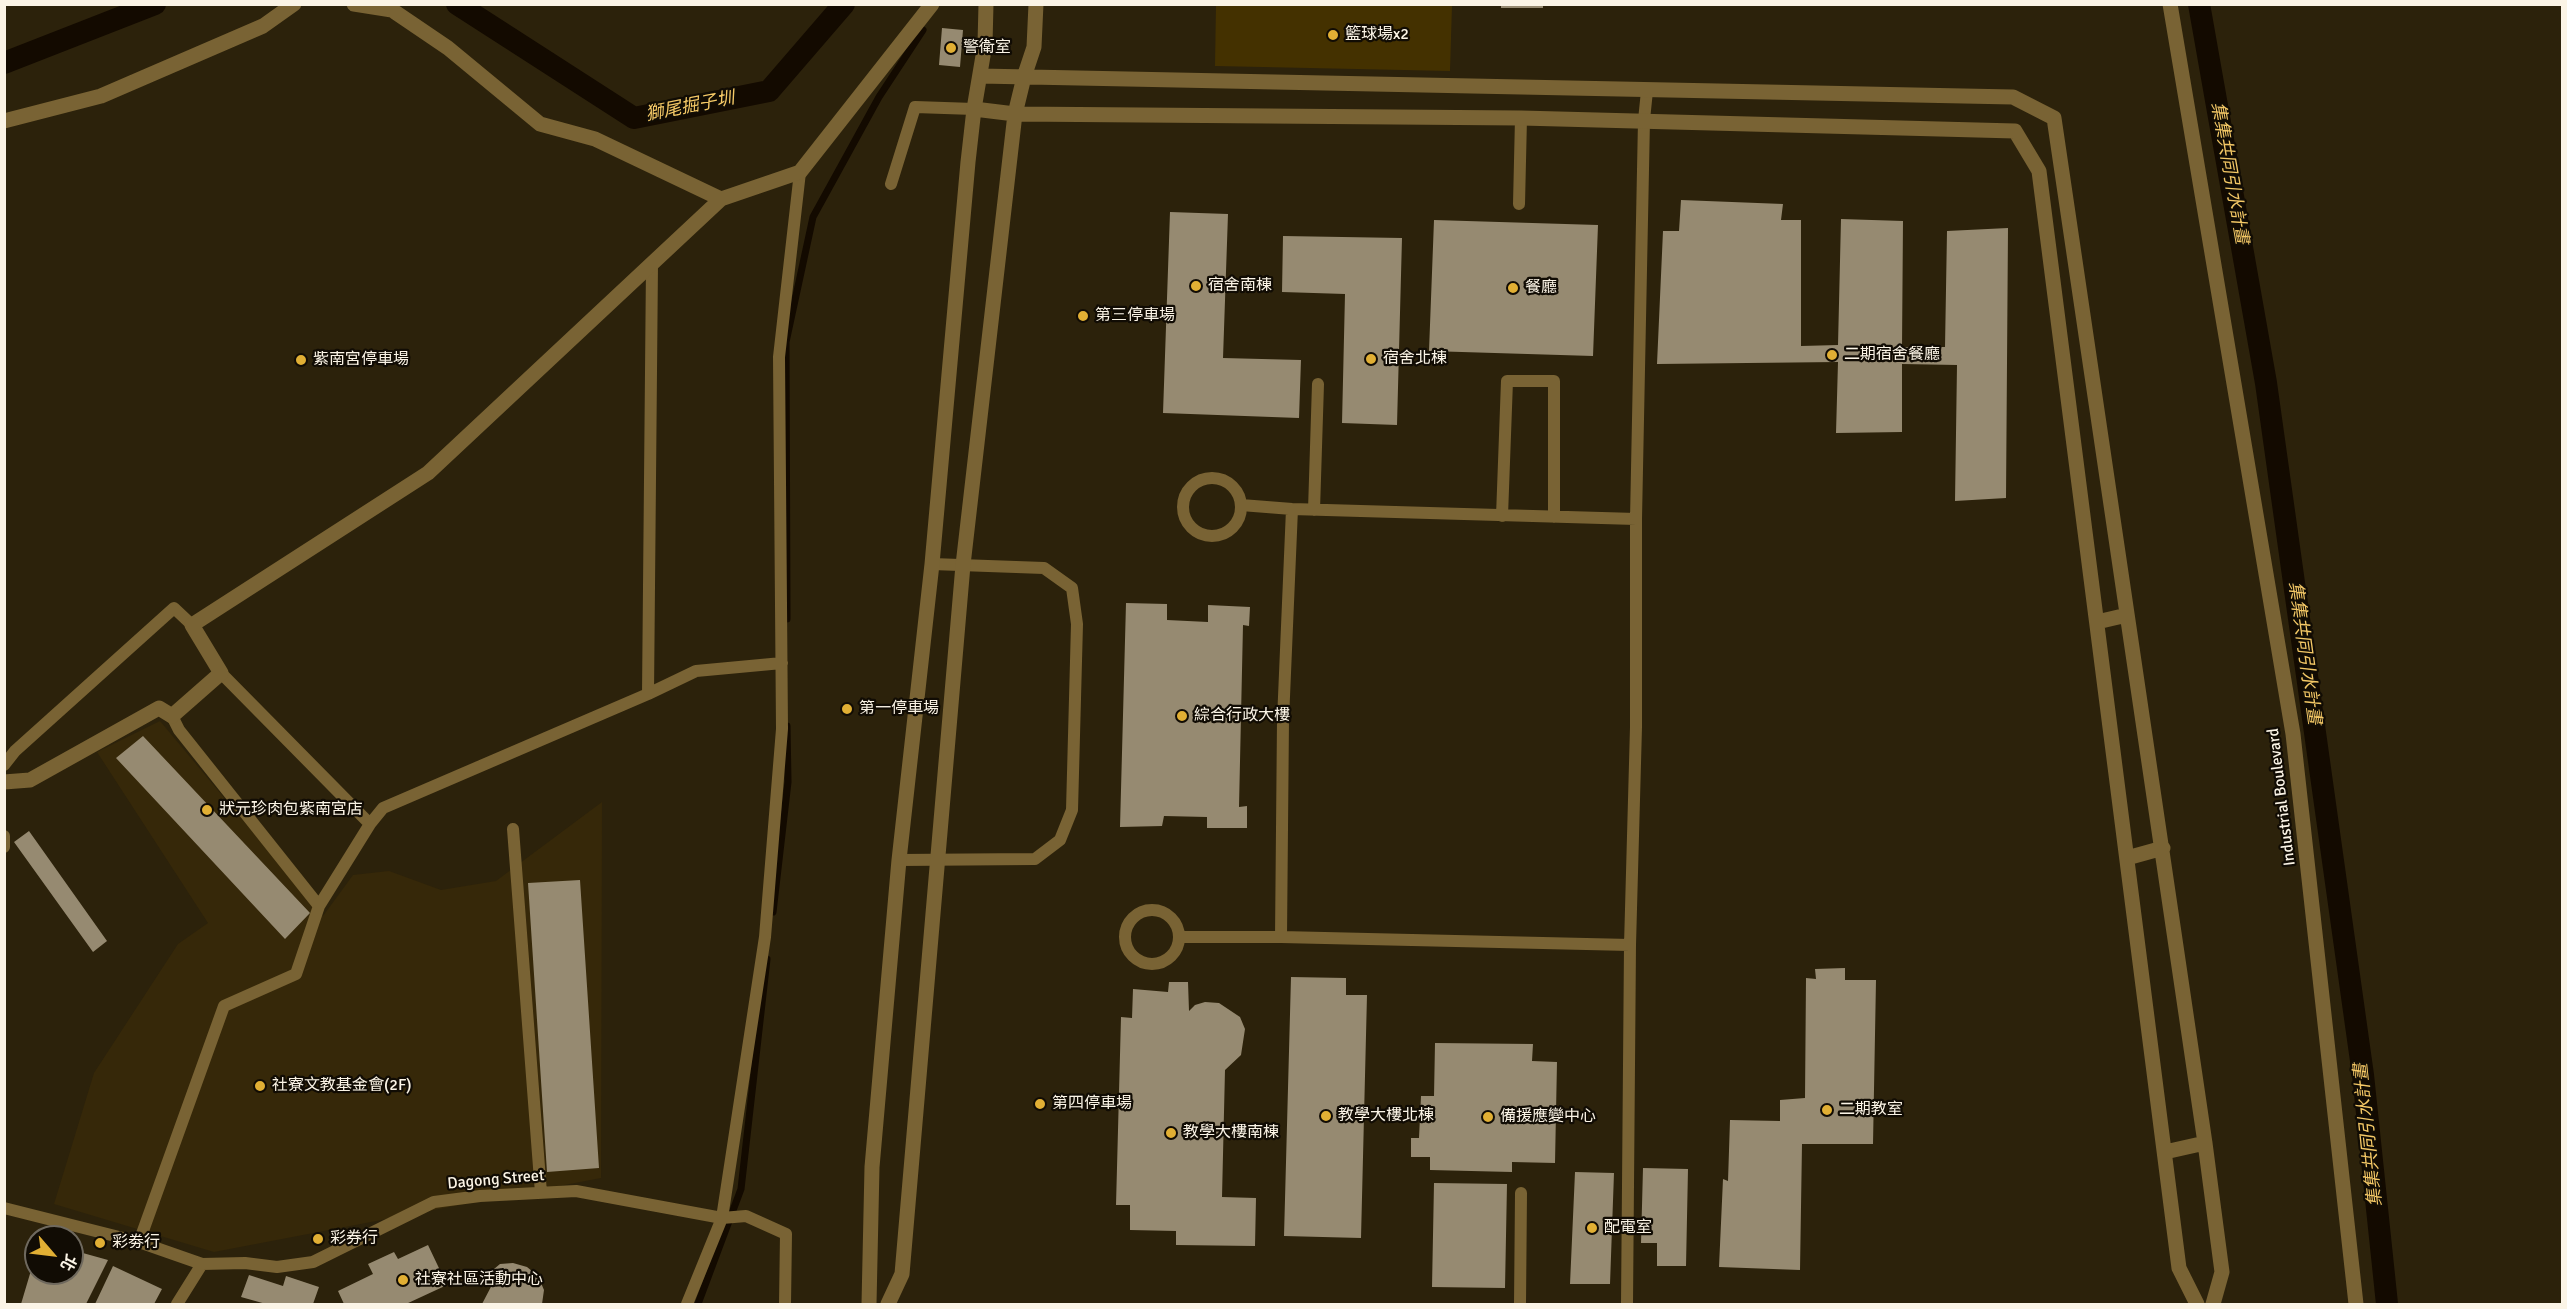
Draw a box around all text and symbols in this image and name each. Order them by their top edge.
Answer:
place label: 籃球場x2 [1345,25,1409,45]
marker: 籃球場x2 [1326,28,1340,42]
place label: 警衛室 [963,38,1011,58]
marker: 警衛室 [944,41,958,55]
water label: 獅尾掘子圳 [644,88,736,126]
water label: 集集共同引水計畫 [2206,100,2252,246]
place label: 宿舍南棟 [1208,276,1272,296]
place label: 餐廳 [1525,278,1557,298]
marker: 宿舍南棟 [1189,279,1203,293]
marker: 餐廳 [1506,281,1520,295]
place label: 第三停車場 [1095,306,1175,326]
marker: 第三停車場 [1076,309,1090,323]
place label: 二期宿舍餐廳 [1844,345,1940,365]
marker: 二期宿舍餐廳 [1825,348,1839,362]
place label: 宿舍北棟 [1383,349,1447,369]
place label: 紫南宮停車場 [313,350,409,370]
marker: 宿舍北棟 [1364,352,1378,366]
marker: 紫南宮停車場 [294,353,308,367]
water label: 集集共同引水計畫 [2283,580,2325,726]
place label: 第一停車場 [859,699,939,719]
marker: 第一停車場 [840,702,854,716]
place label: 綜合行政大樓 [1194,706,1290,726]
marker: 綜合行政大樓 [1175,709,1189,723]
street label: Industrial Boulevard [2264,727,2300,867]
place label: 狀元珍肉包紫南宮店 [219,800,363,820]
marker: 狀元珍肉包紫南宮店 [200,803,214,817]
water label: 集集共同引水計畫 [2351,1062,2387,1208]
place label: 社寮文教基金會(2F) [272,1076,412,1096]
marker: 社寮文教基金會(2F) [253,1079,267,1093]
place label: 第四停車場 [1052,1094,1132,1114]
marker: 第四停車場 [1033,1097,1047,1111]
place label: 二期教室 [1839,1100,1903,1120]
marker: 二期教室 [1820,1103,1834,1117]
place label: 教學大樓北棟 [1338,1106,1434,1126]
place label: 備援應變中心 [1500,1107,1596,1127]
marker: 教學大樓北棟 [1319,1109,1333,1123]
marker: 備援應變中心 [1481,1110,1495,1124]
place label: 教學大樓南棟 [1183,1123,1279,1143]
marker: 教學大樓南棟 [1164,1126,1178,1140]
street label: Dagong Street [447,1166,545,1194]
place label: 配電室 [1604,1218,1652,1238]
marker: 配電室 [1585,1221,1599,1235]
north arrow [24,1225,84,1285]
place label: 彩券行 [330,1229,378,1249]
marker: 彩券行 [311,1232,325,1246]
place label: 彩劵行 [112,1233,160,1253]
marker: 彩劵行 [93,1236,107,1250]
text: 北 [56,1251,81,1274]
place label: 社寮社區活動中心 [415,1270,543,1290]
marker: 社寮社區活動中心 [396,1273,410,1287]

